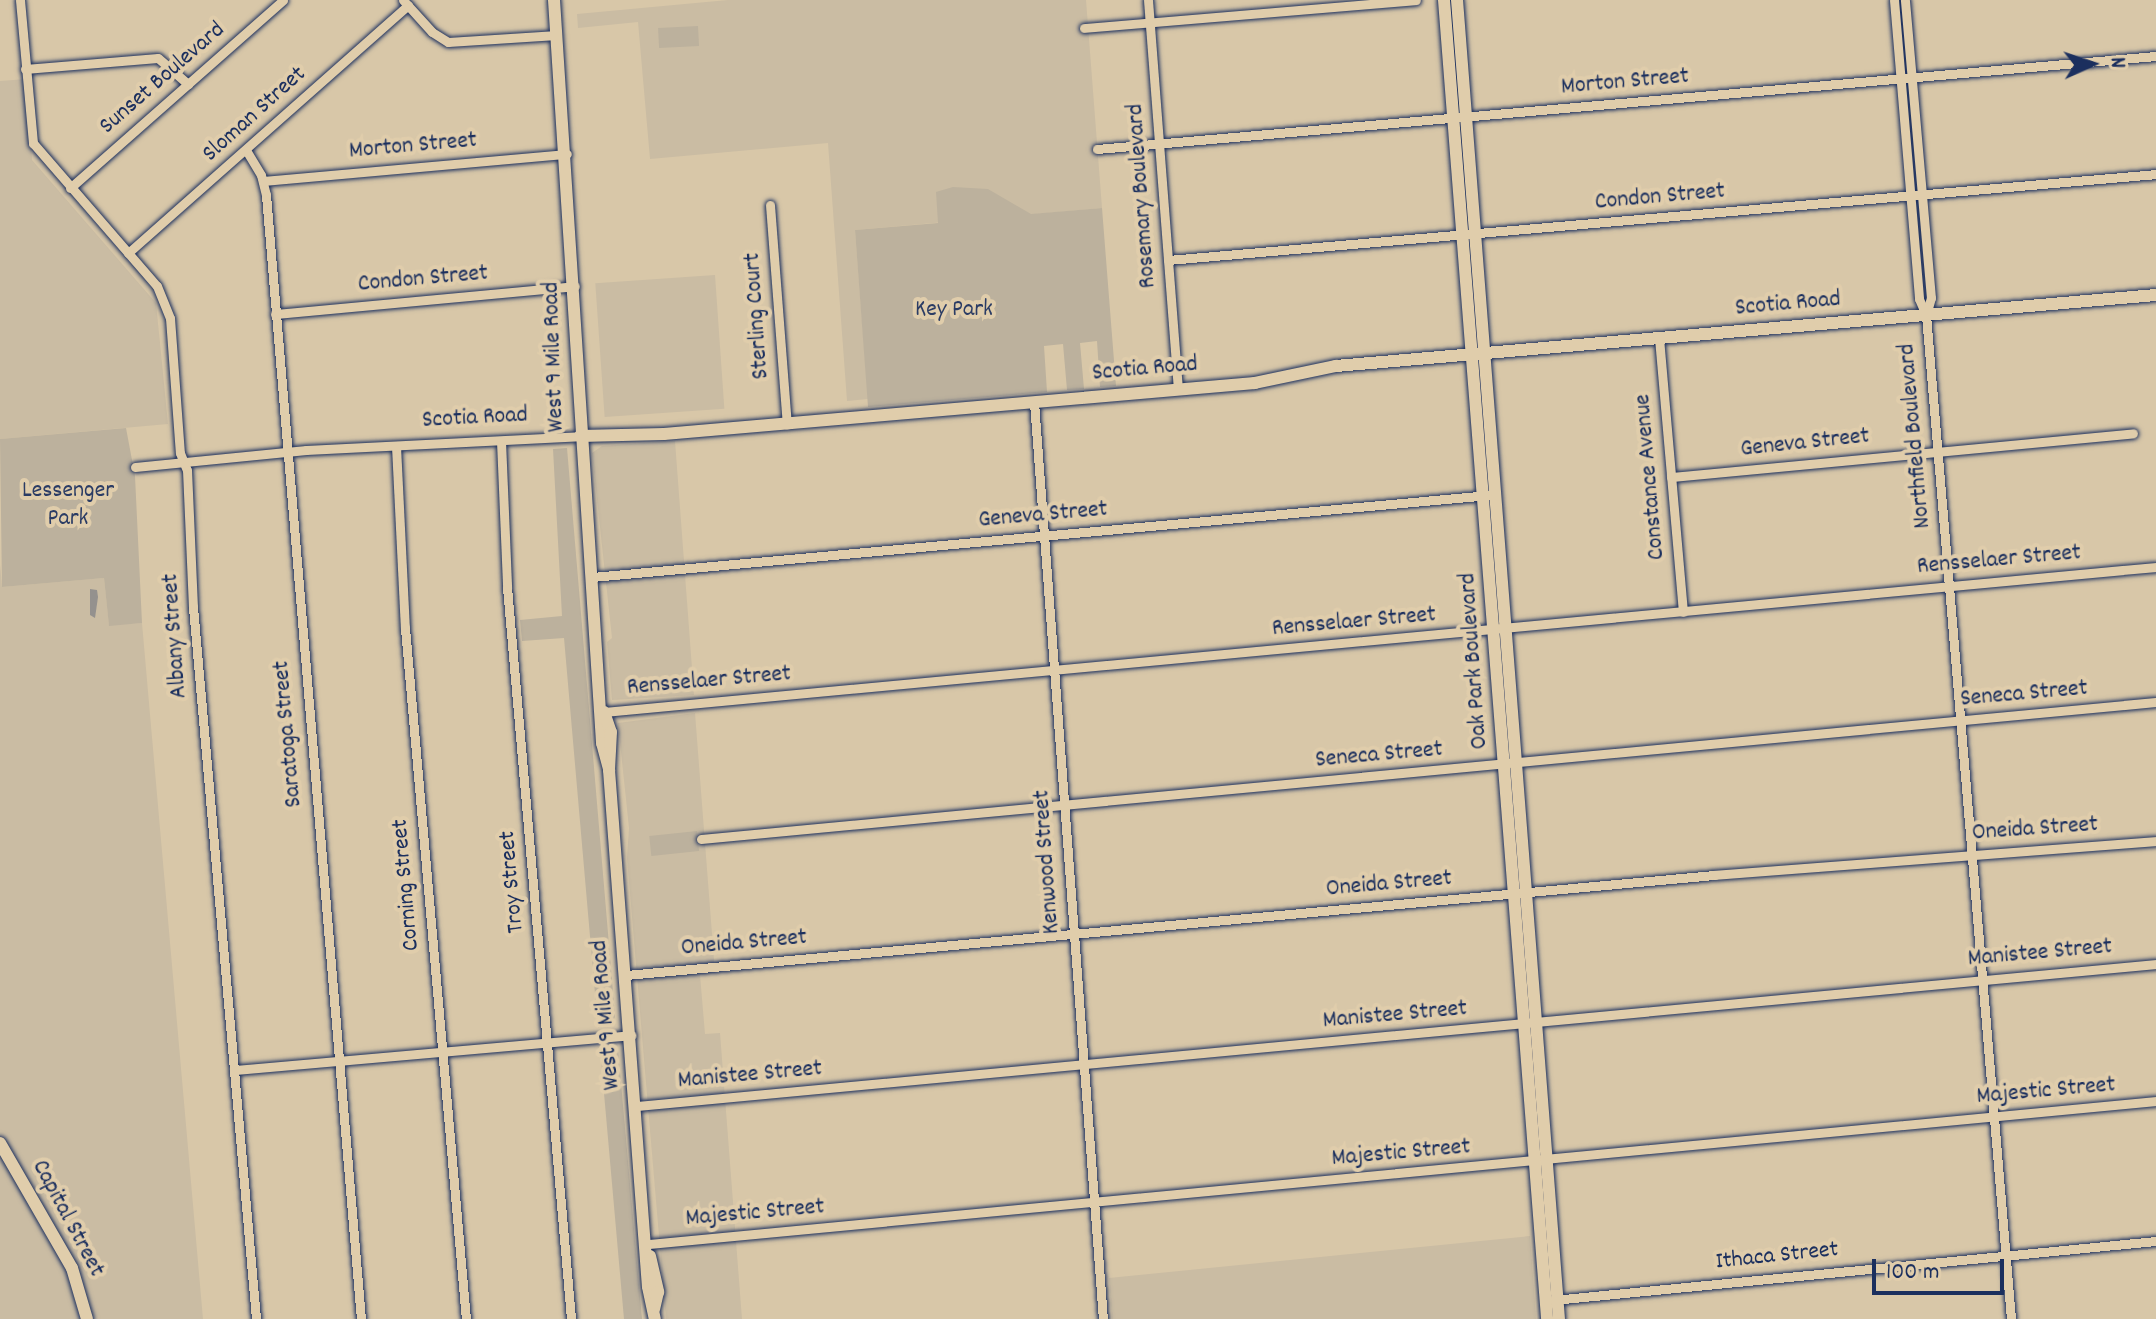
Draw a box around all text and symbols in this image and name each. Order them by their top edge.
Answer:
street label: Sunset Boulevard [94,17,232,141]
north arrow [2052,24,2132,104]
text: N [2101,56,2132,69]
street label: Sloman Street [197,61,313,169]
street label: Morton Street [1560,63,1690,103]
street label: Rosemary Boulevard [1122,103,1164,289]
street label: Morton Street [348,127,478,167]
street label: Condon Street [1594,178,1726,218]
street label: Sterling Court [739,252,777,380]
street label: Condon Street [357,260,489,300]
street label: West 9 Mile Road [538,281,572,433]
street label: Scotia Road [1734,286,1842,324]
park label: Key Park [915,297,993,325]
street label: Northfield Boulevard [1894,342,1938,530]
street label: Scotia Road [1091,351,1199,389]
street label: Constance Avenue [1629,393,1673,561]
street label: Scotia Road [421,402,529,436]
street label: Geneva Street [1739,423,1871,465]
park label: Lessenger Park [22,478,114,534]
street label: Geneva Street [977,496,1109,536]
street label: Rensselaer Street [1916,539,2082,583]
street label: Oak Park Boulevard [1454,572,1496,750]
street label: Albany Street [157,573,195,699]
street label: Rensselaer Street [1271,601,1437,645]
street label: Saratoga Street [268,659,310,809]
street label: Rensselaer Street [626,660,792,704]
street label: Seneca Street [1959,675,2089,715]
street label: Seneca Street [1314,736,1444,776]
street label: Kenwood Street [1029,789,1067,935]
street label: Oneida Street [1971,811,2099,849]
street label: Corning Street [387,818,427,952]
street label: Troy Street [494,830,532,934]
street label: Oneida Street [1325,865,1453,905]
street label: Oneida Street [680,924,808,964]
street label: Manistee Street [1967,933,2113,975]
street label: West 9 Mile Road [586,939,628,1091]
street label: Manistee Street [1322,995,1468,1037]
street label: Manistee Street [677,1055,823,1097]
street label: Majestic Street [1976,1072,2116,1112]
street label: Majestic Street [1331,1134,1471,1174]
street label: Capital Street [24,1156,110,1282]
street label: Majestic Street [685,1194,825,1234]
street label: Ithaca Street [1714,1236,1840,1278]
scale bar [1876,1243,2008,1293]
text: 100 m [1886,1256,1939,1290]

